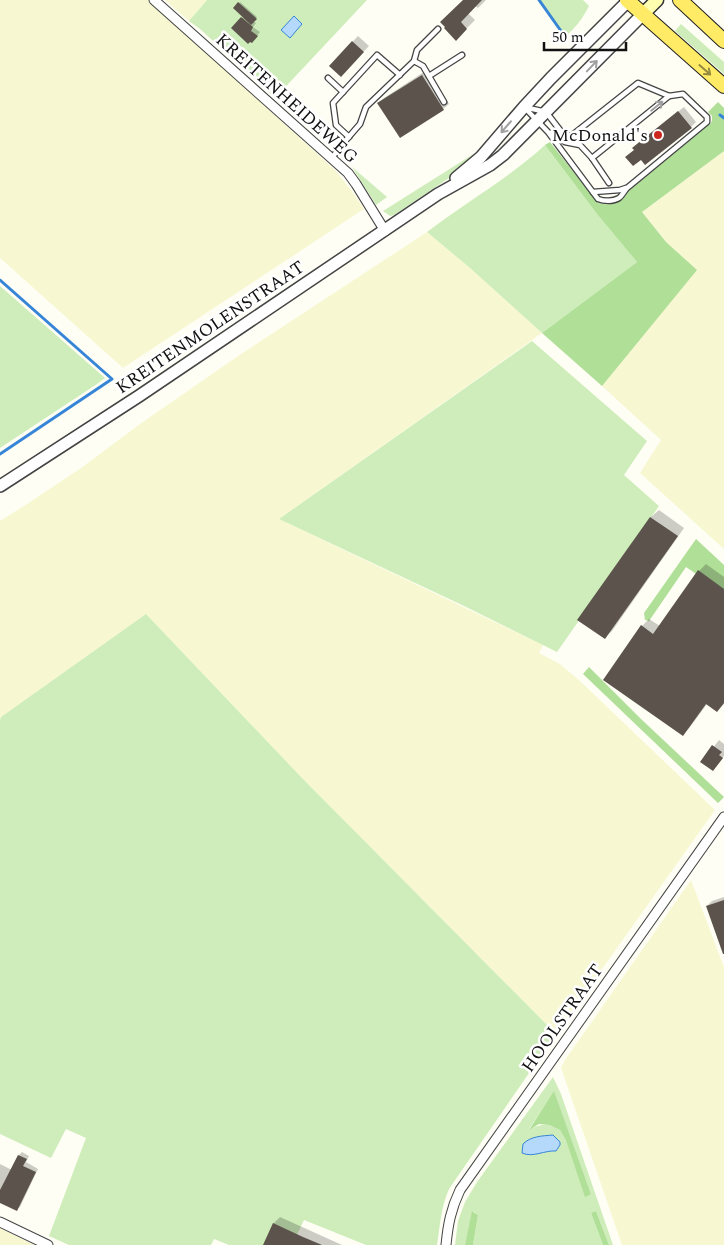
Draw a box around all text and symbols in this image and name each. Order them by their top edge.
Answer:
scale bar [544,20,626,52]
text: 50 m [552,26,584,49]
street label: KREITENHEIDEWEG [209,27,364,170]
one-way arrow [586,59,598,72]
one-way arrow [698,64,711,75]
one-way arrow [650,100,663,111]
one-way arrow [501,120,512,133]
place label: McDonald's [552,122,648,149]
marker: McDonald's [652,129,664,141]
street label: KREITENMOLENSTRAAT [110,254,310,401]
street label: HOOLSTRAAT [515,959,610,1078]

